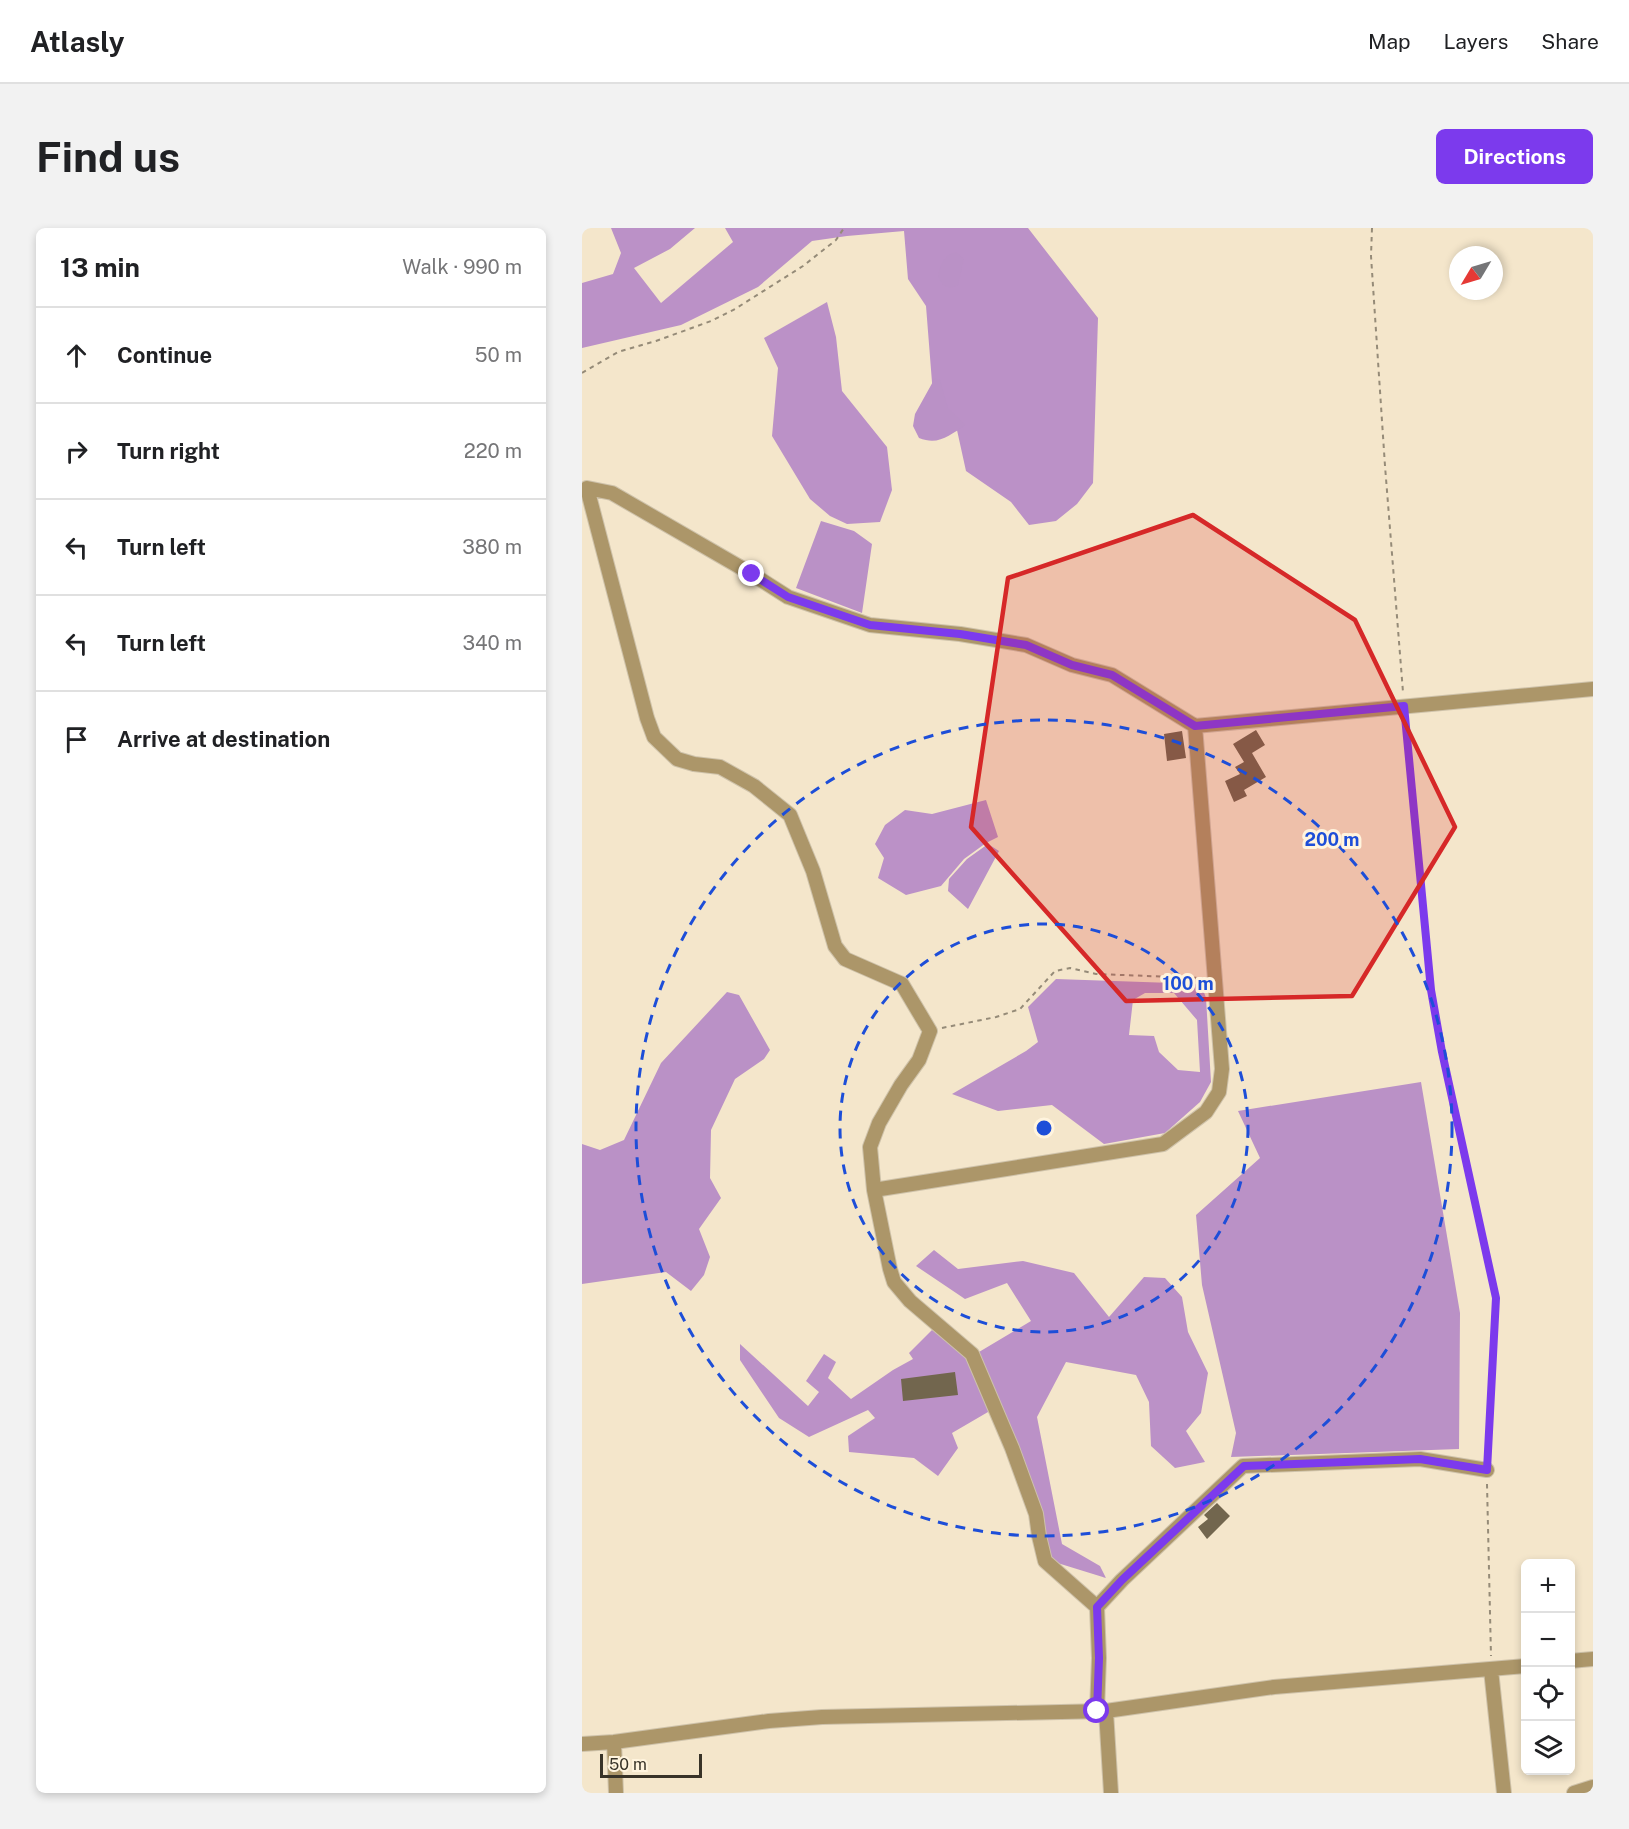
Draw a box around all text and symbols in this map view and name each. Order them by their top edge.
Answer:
text: Atlasly [30,25,124,58]
text: Map [1368,29,1411,54]
text: Layers [1444,29,1508,54]
text: Share [1541,29,1599,54]
button: Directions [1436,129,1593,184]
text: Find us [36,132,180,181]
north arrow [1449,246,1503,300]
text: 13 min [60,252,140,283]
text: Walk · 990 m [402,255,522,279]
icon: ahead [60,339,93,372]
text: Continue [117,342,212,368]
text: 50 m [475,343,522,367]
icon: right [60,435,93,468]
text: Turn right [117,438,220,464]
text: 220 m [464,439,522,463]
icon: left [60,531,93,564]
text: Turn left [117,534,206,560]
text: 380 m [462,535,522,559]
route end [738,560,764,586]
icon: left [60,627,93,660]
text: Turn left [117,630,206,656]
text: 340 m [462,631,522,655]
icon: arrive [60,723,93,756]
text: Arrive at destination [117,726,330,752]
text: 200 m [1305,829,1359,850]
text: 100 m [1162,973,1214,994]
centre of rings [1034,1118,1054,1138]
map controls [1521,1559,1575,1775]
button: + [1521,1559,1575,1613]
button: − [1521,1613,1575,1667]
button: locate [1521,1667,1575,1721]
route start [1083,1697,1109,1723]
button: layers [1521,1721,1575,1775]
scale bar [600,1751,702,1778]
text: 50 m [609,1755,647,1774]

